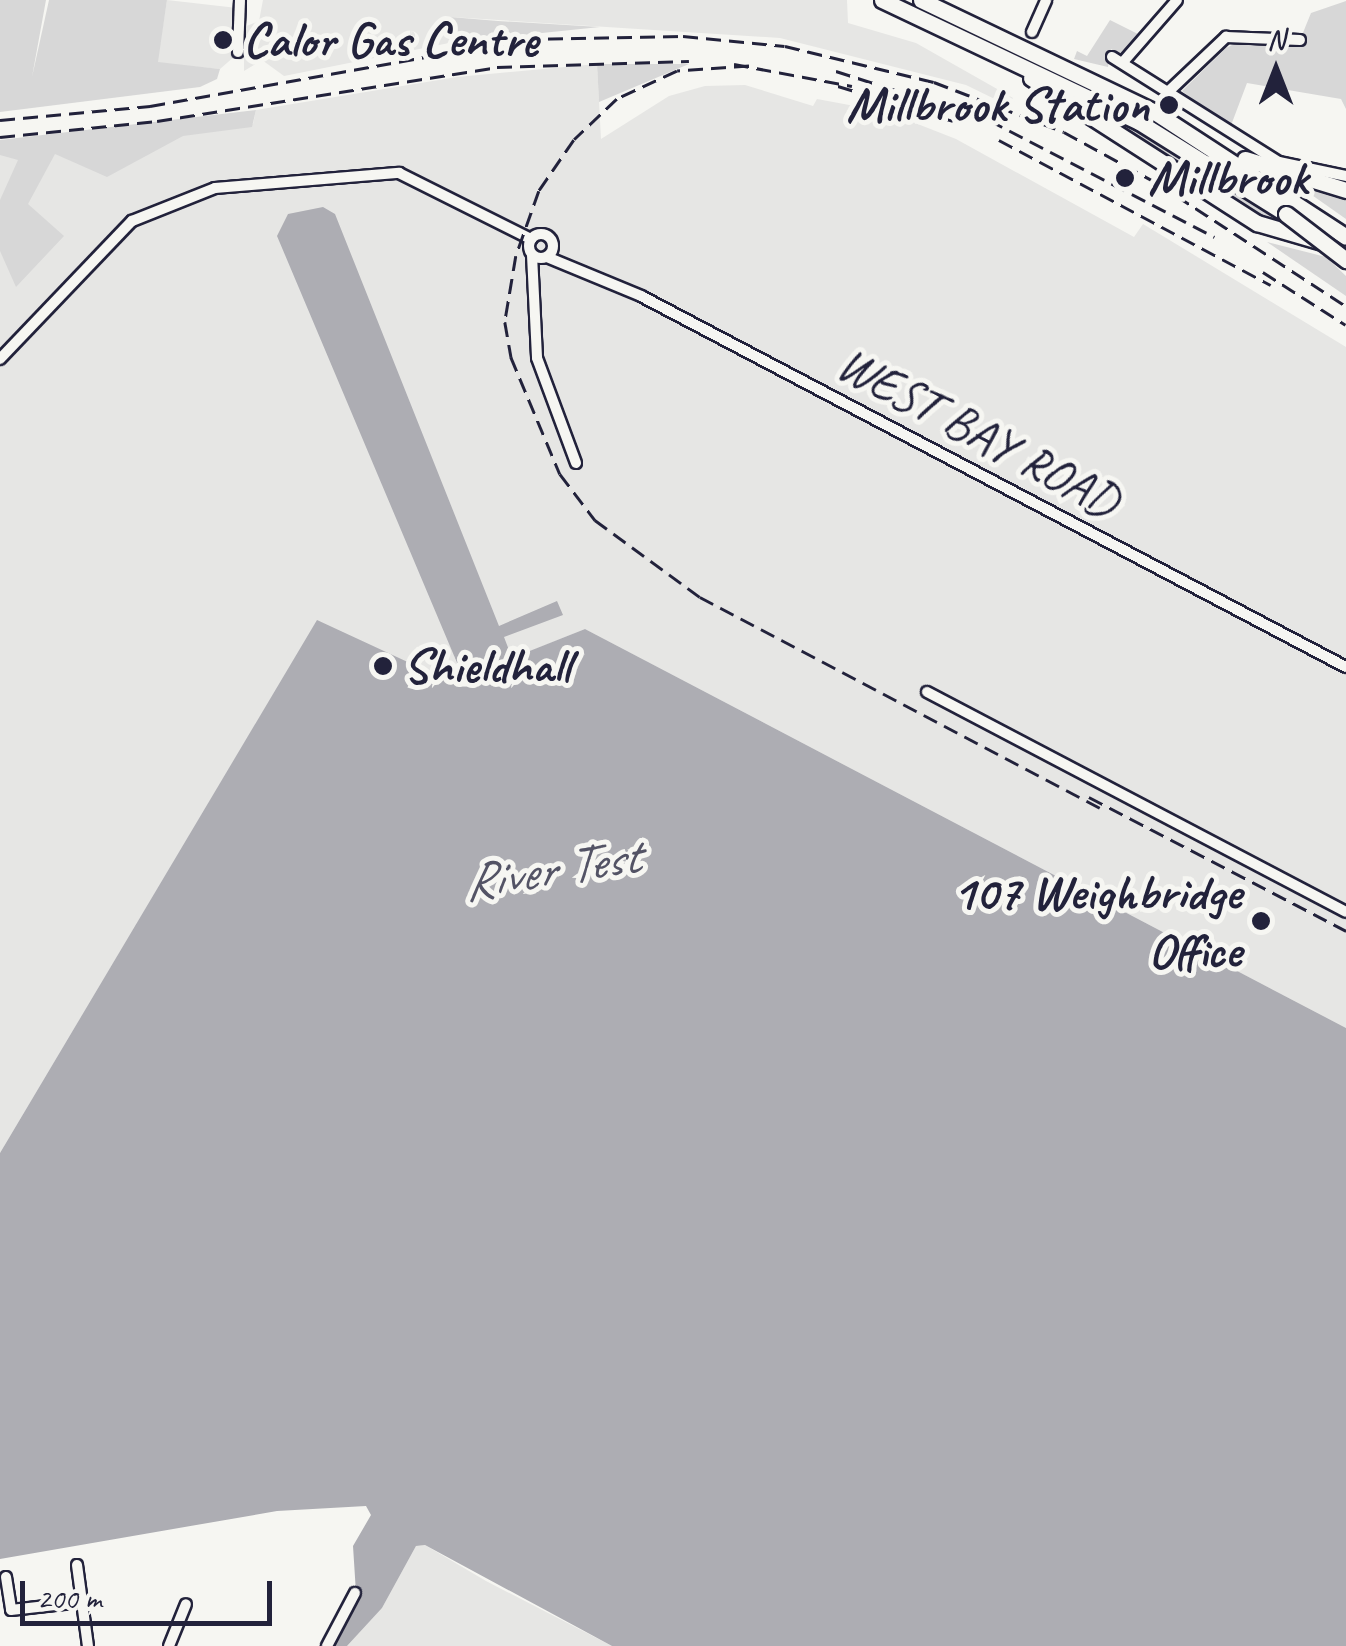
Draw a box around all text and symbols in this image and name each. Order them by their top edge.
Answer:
place label: Calor Gas Centre [243,10,538,70]
north arrow [1226,20,1326,120]
text: N [1267,22,1285,57]
marker: Calor Gas Centre [212,29,234,51]
place label: Millbrook Station [845,75,1149,135]
marker: Millbrook Station [1158,94,1180,116]
place label: Millbrook [1148,148,1308,208]
marker: Millbrook [1112,165,1138,191]
street label: WEST BAY ROAD [826,332,1130,532]
place label: Shieldhall [403,636,570,696]
marker: Shieldhall [372,655,394,677]
water label: River Test [460,826,642,914]
place label: 107 Weighbridge Office [952,862,1241,980]
marker: 107 Weighbridge Office [1250,910,1272,932]
scale bar [25,1561,278,1623]
text: 200 m [37,1579,102,1617]

